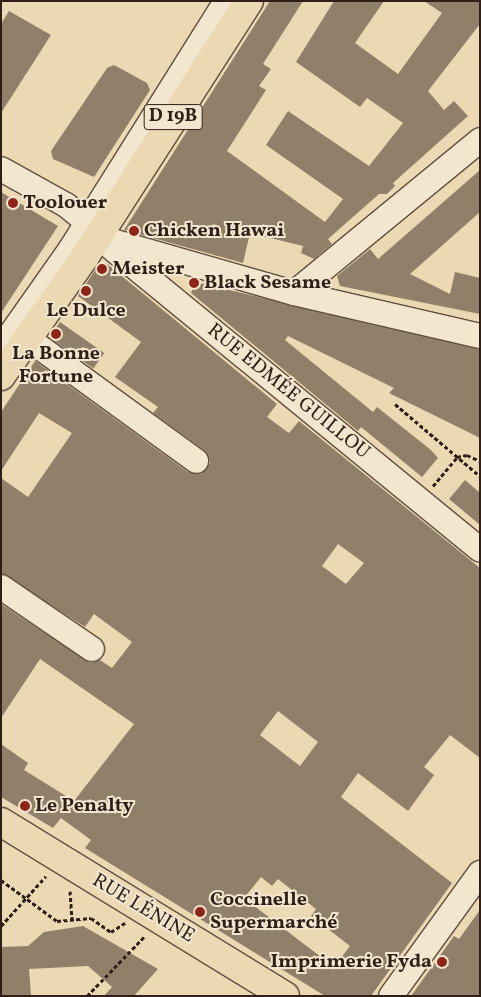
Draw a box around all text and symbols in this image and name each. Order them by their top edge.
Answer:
road number: D 19B [143,100,203,134]
place label: Toolouer [23,191,107,215]
marker: Toolouer [7,197,19,209]
place label: Chicken Hawai [144,219,284,243]
marker: Chicken Hawai [128,225,140,237]
place label: Meister [112,257,184,281]
marker: Meister [96,263,108,275]
place label: Black Sesame [204,271,331,295]
marker: Black Sesame [188,277,200,289]
marker: Le Dulce [80,285,92,297]
place label: Le Dulce [46,299,126,323]
street label: RUE EDMÉE GUILLOU [202,319,374,465]
marker: La Bonne Fortune [50,328,62,340]
place label: La Bonne Fortune [12,342,100,389]
place label: Le Penalty [35,794,133,818]
marker: Le Penalty [19,800,31,812]
street label: RUE LÉNINE [87,869,199,949]
place label: Coccinelle Supermarché [210,888,337,935]
marker: Coccinelle Supermarché [194,906,206,918]
place label: Imprimerie Fyda [270,950,432,974]
marker: Imprimerie Fyda [436,956,448,968]

